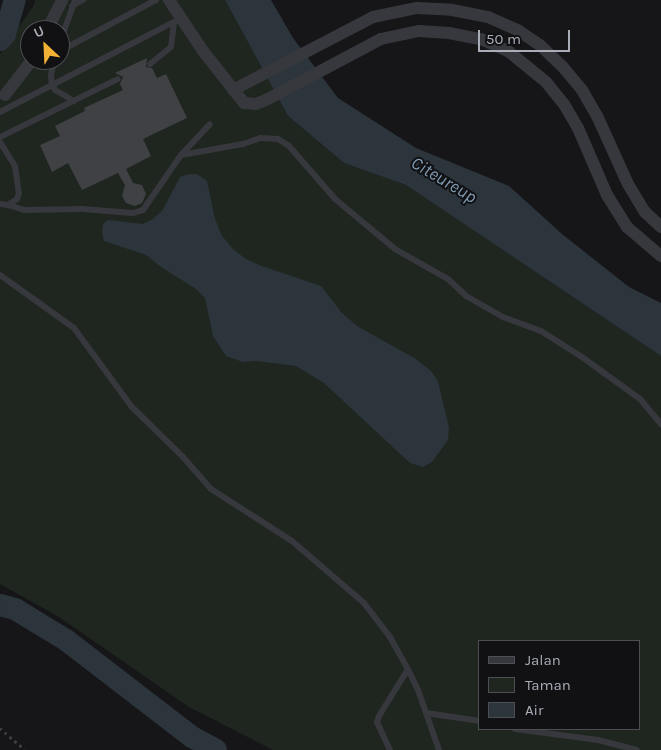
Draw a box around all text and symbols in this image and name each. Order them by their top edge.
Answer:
north arrow [20,20,70,70]
scale bar [481,20,574,52]
text: U [31,22,47,42]
text: 50 m [486,30,521,48]
water label: Citeureup [407,152,481,208]
legend [478,640,641,730]
text: Jalan [525,651,561,669]
text: Taman [525,676,571,694]
text: Air [525,701,544,719]

